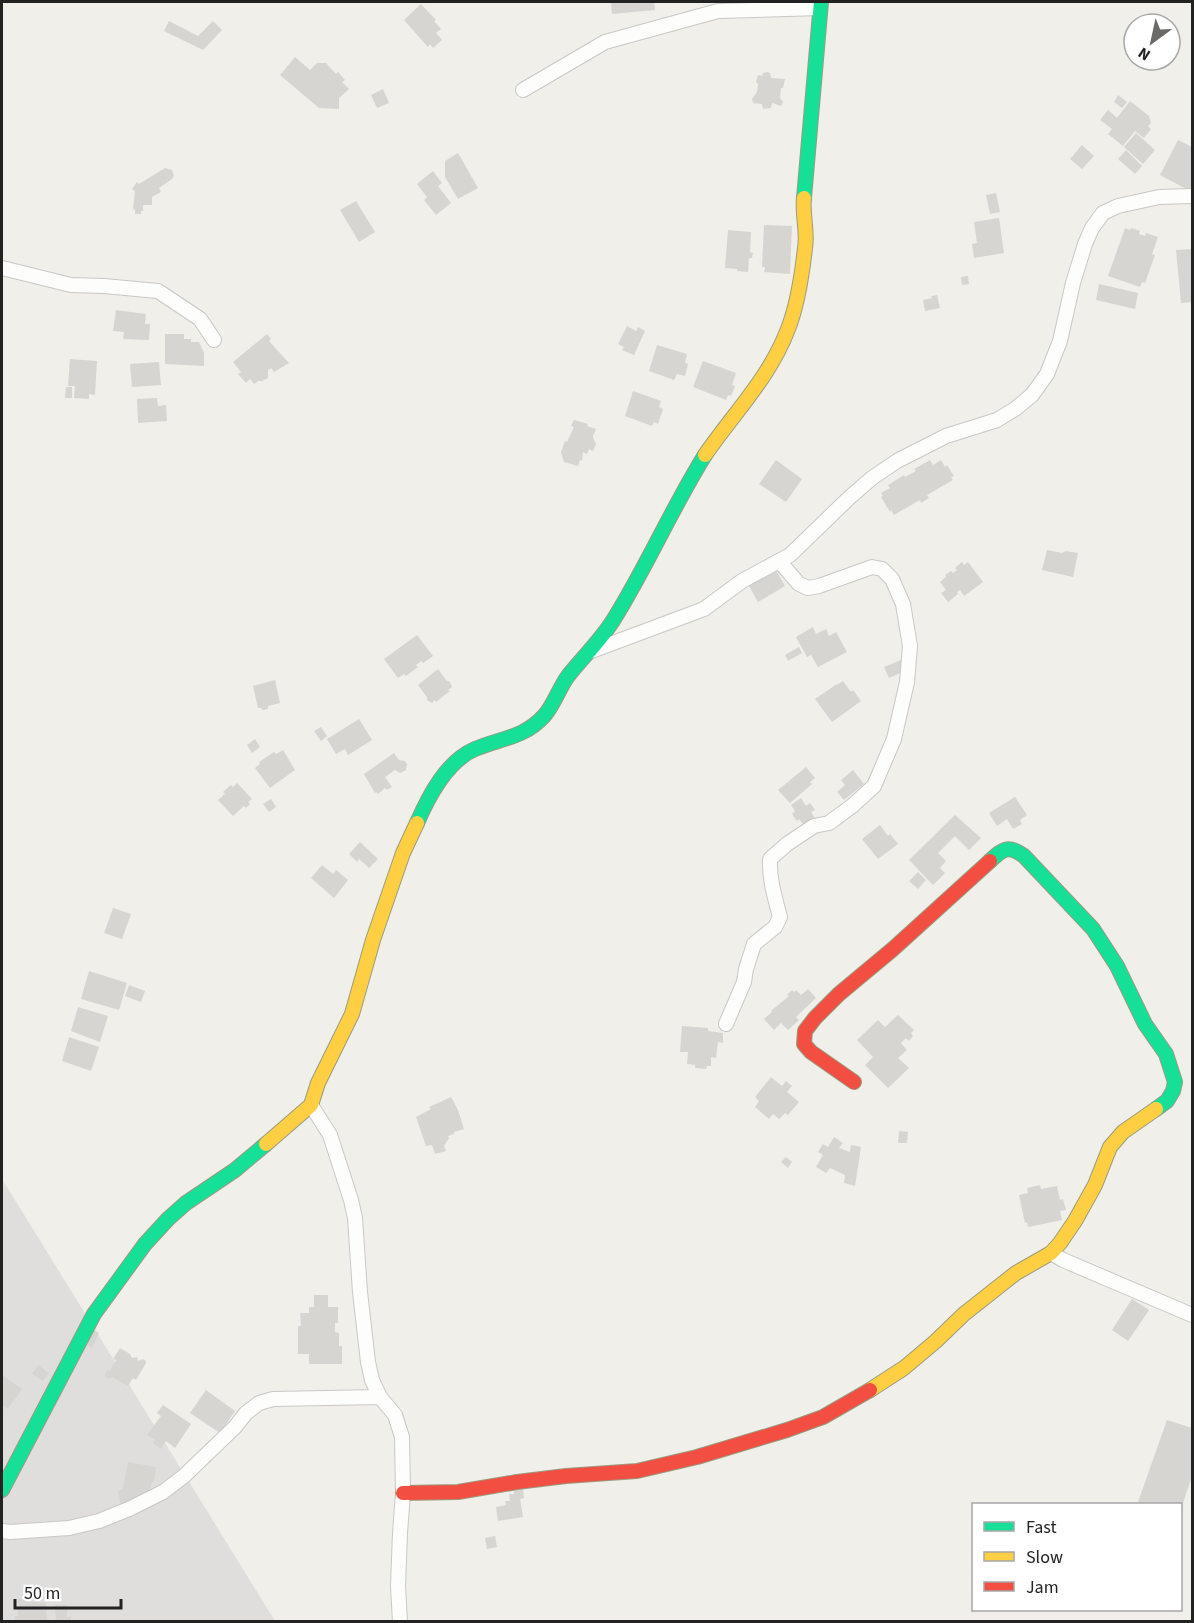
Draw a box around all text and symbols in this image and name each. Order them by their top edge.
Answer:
north arrow [1122,12,1182,72]
text: N [1134,42,1155,66]
legend [972,1503,1182,1611]
text: Fast [1026,1515,1057,1540]
text: Slow [1026,1545,1063,1570]
scale bar [15,1572,122,1610]
text: Jam [1026,1575,1059,1600]
text: 50 m [24,1581,60,1606]

